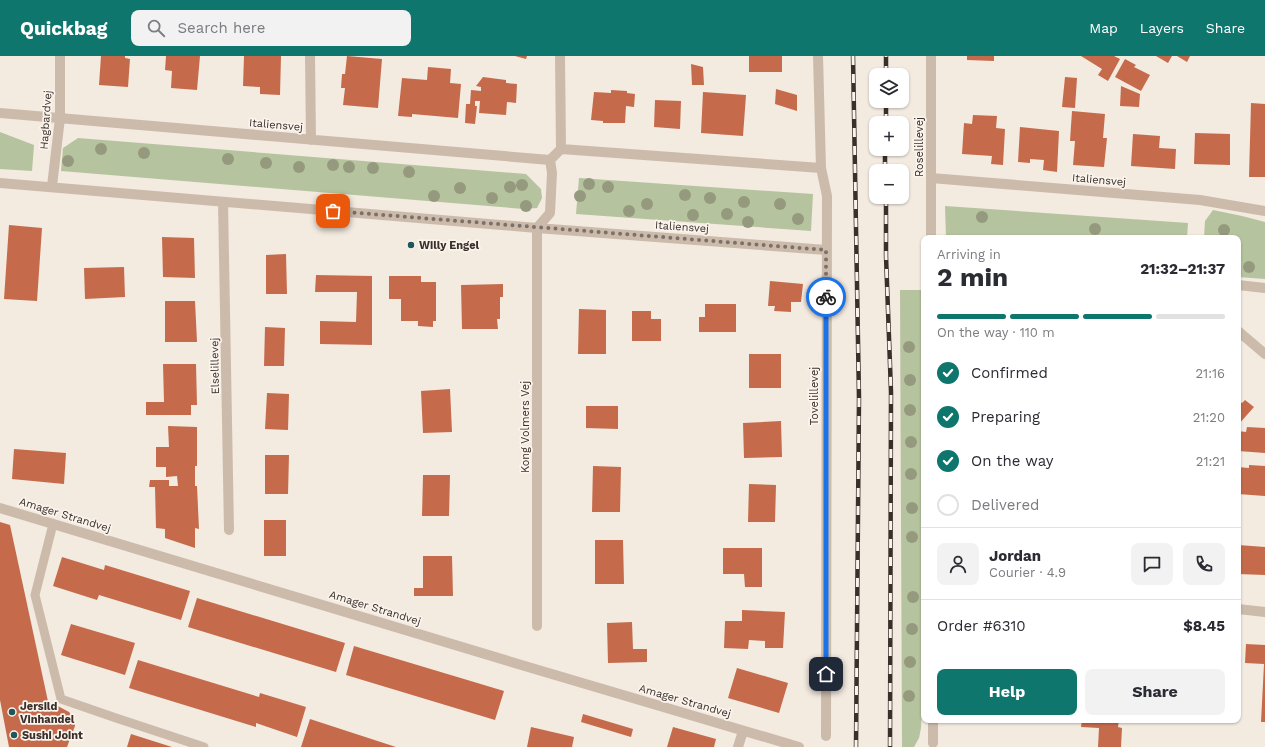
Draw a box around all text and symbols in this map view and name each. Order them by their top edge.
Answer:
search box [131,10,411,46]
text: Quickbag [20,17,107,40]
icon: search [145,17,167,39]
text: Search here [177,19,265,37]
text: Map [1089,20,1118,36]
text: Layers [1140,20,1184,36]
text: Share [1206,20,1245,36]
map controls [869,68,909,204]
button: layers [869,68,909,108]
street label: Hagbardvej [37,90,55,150]
street label: Italiensvej [248,116,304,134]
button: + [869,116,909,156]
street label: Roselillevej [913,117,926,177]
button: − [869,164,909,204]
street label: Italiensvej [1071,171,1127,189]
pin [316,194,350,228]
icon: bag [322,200,344,222]
street label: Italiensvej [655,219,710,235]
place label: Willy Engel [419,239,480,252]
marker: Willy Engel [406,240,416,250]
text: Arriving in [937,247,1001,262]
text: 21:32–21:37 [1140,260,1225,278]
text: 2 min [937,262,1008,292]
courier [806,277,846,317]
icon: bike [815,286,837,308]
text: On the way · 110 m [937,325,1055,340]
street label: Elselillevej [208,337,222,394]
icon: check [937,362,959,384]
text: Confirmed [971,364,1048,382]
text: 21:16 [1196,366,1225,381]
street label: Tovelillevej [808,367,821,425]
street label: Kong Volmers Vej [519,381,532,473]
icon: check [937,406,959,428]
text: Preparing [971,408,1040,426]
text: 21:20 [1193,410,1225,425]
icon: check [937,450,959,472]
text: On the way [971,452,1053,470]
text: 21:21 [1196,454,1225,469]
street label: Amager Strandvej [18,495,112,535]
text: Delivered [971,496,1039,514]
button: person [937,543,979,585]
button: chat [1131,543,1173,585]
button: phone [1183,543,1225,585]
text: Jordan [989,547,1041,565]
text: Courier · 4.9 [989,565,1066,580]
street label: Amager Strandvej [328,588,422,628]
text: Order #6310 [937,617,1026,635]
text: $8.45 [1183,617,1225,635]
pin [809,657,843,691]
icon: home [815,663,837,685]
button: Help [937,669,1077,715]
button: Share [1085,669,1225,715]
street label: Amager Strandvej [638,682,733,720]
place label: Jersild Vinhandel [20,700,75,726]
marker: Jersild Vinhandel [7,707,17,717]
place label: Sushi Joint [22,729,83,742]
marker: Sushi Joint [9,730,19,740]

